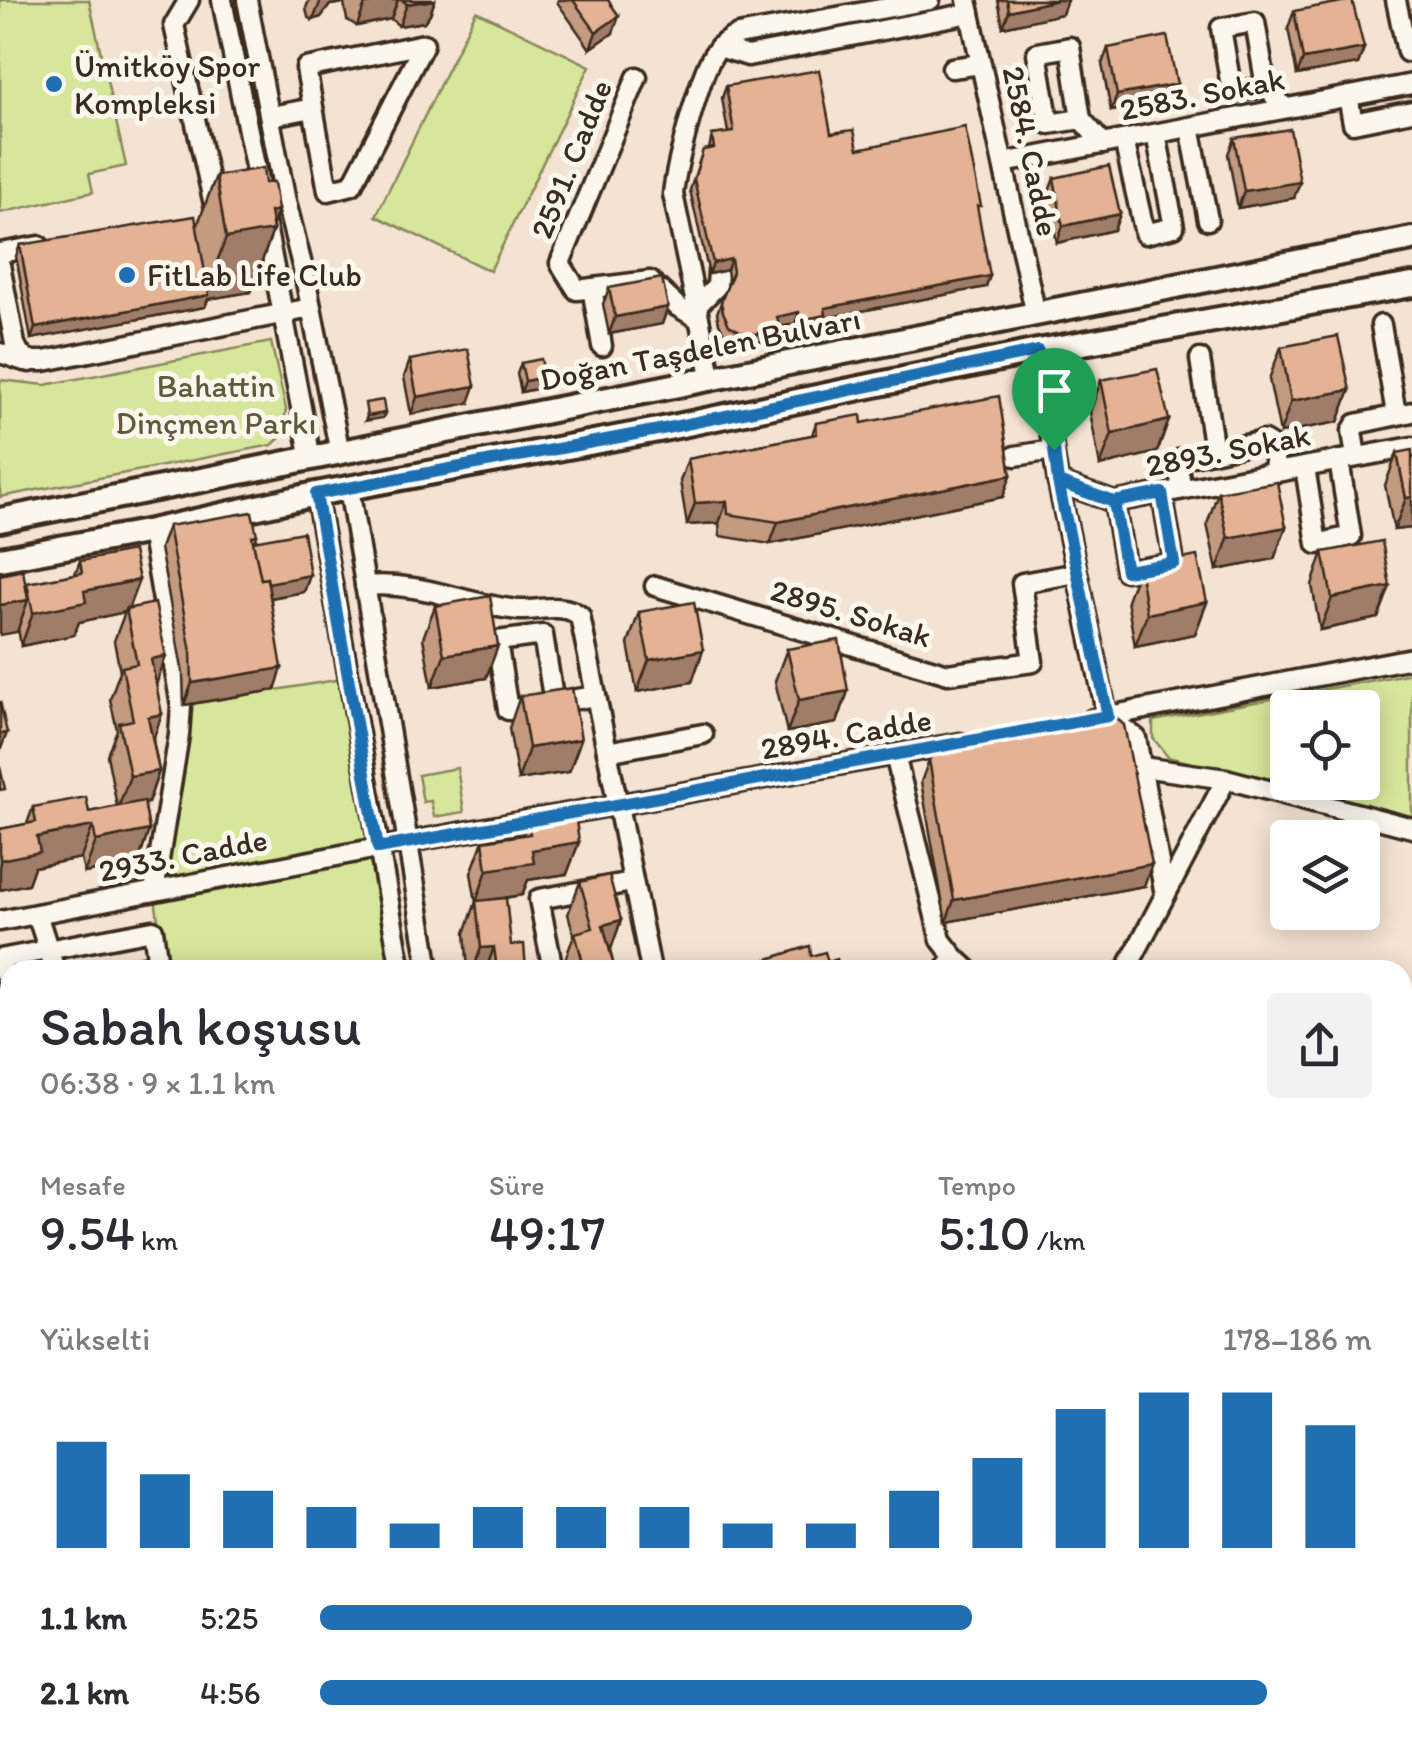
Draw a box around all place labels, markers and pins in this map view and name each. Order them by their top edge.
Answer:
place label: Ümitköy Spor Kompleksi [74,47,261,122]
marker: Ümitköy Spor Kompleksi [43,73,65,95]
place label: FitLab Life Club [147,256,362,294]
marker: FitLab Life Club [116,264,138,286]
pin [1012,348,1097,451]

